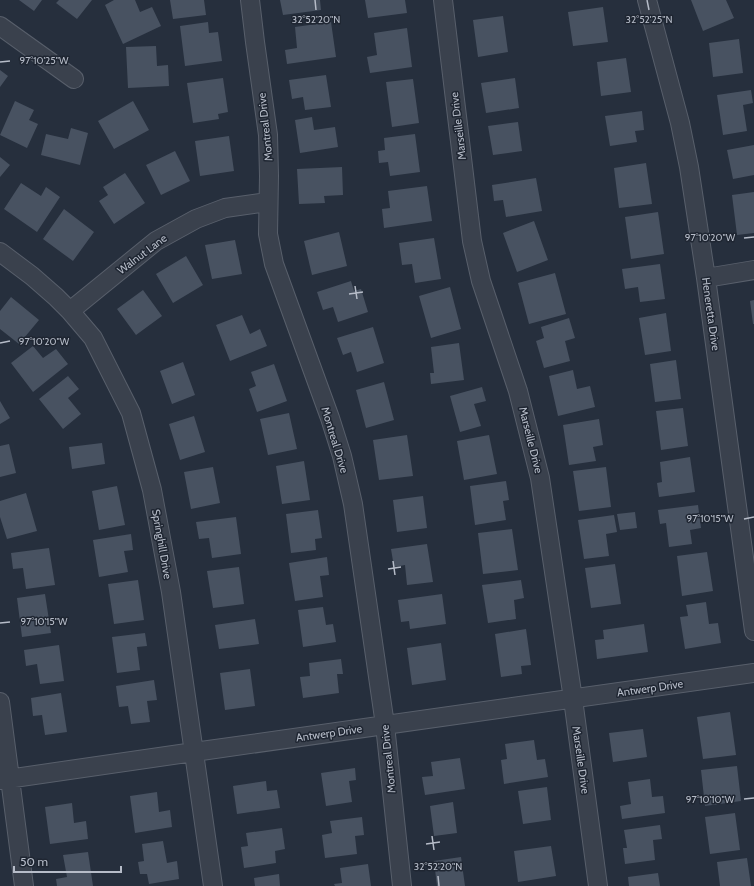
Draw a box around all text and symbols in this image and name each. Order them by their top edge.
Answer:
text: 32°52'20"N [292,13,340,26]
text: 32°52'25"N [626,13,672,26]
text: 97°10'25"W [20,54,69,67]
street label: Marseille Drive [447,91,469,161]
street label: Montreal Drive [254,92,276,162]
street label: Walnut Lane [114,231,170,277]
text: 97°10'20"W [685,231,736,244]
street label: Heneretta Drive [699,276,723,352]
text: 97°10'20"W [19,335,70,348]
street label: Montreal Drive [318,405,352,475]
street label: Marseille Drive [516,405,546,475]
street label: Springhill Drive [149,508,175,580]
text: 97°10'15"W [687,512,734,525]
text: 97°10'15"W [21,615,68,628]
street label: Antwerp Drive [616,676,684,700]
street label: Antwerp Drive [295,721,363,745]
street label: Montreal Drive [377,724,399,794]
street label: Marseille Drive [569,725,593,795]
text: 97°10'10"W [686,793,735,806]
scale bar [14,848,121,874]
text: 50 m [20,854,48,869]
text: 32°52'20"N [414,860,462,873]

